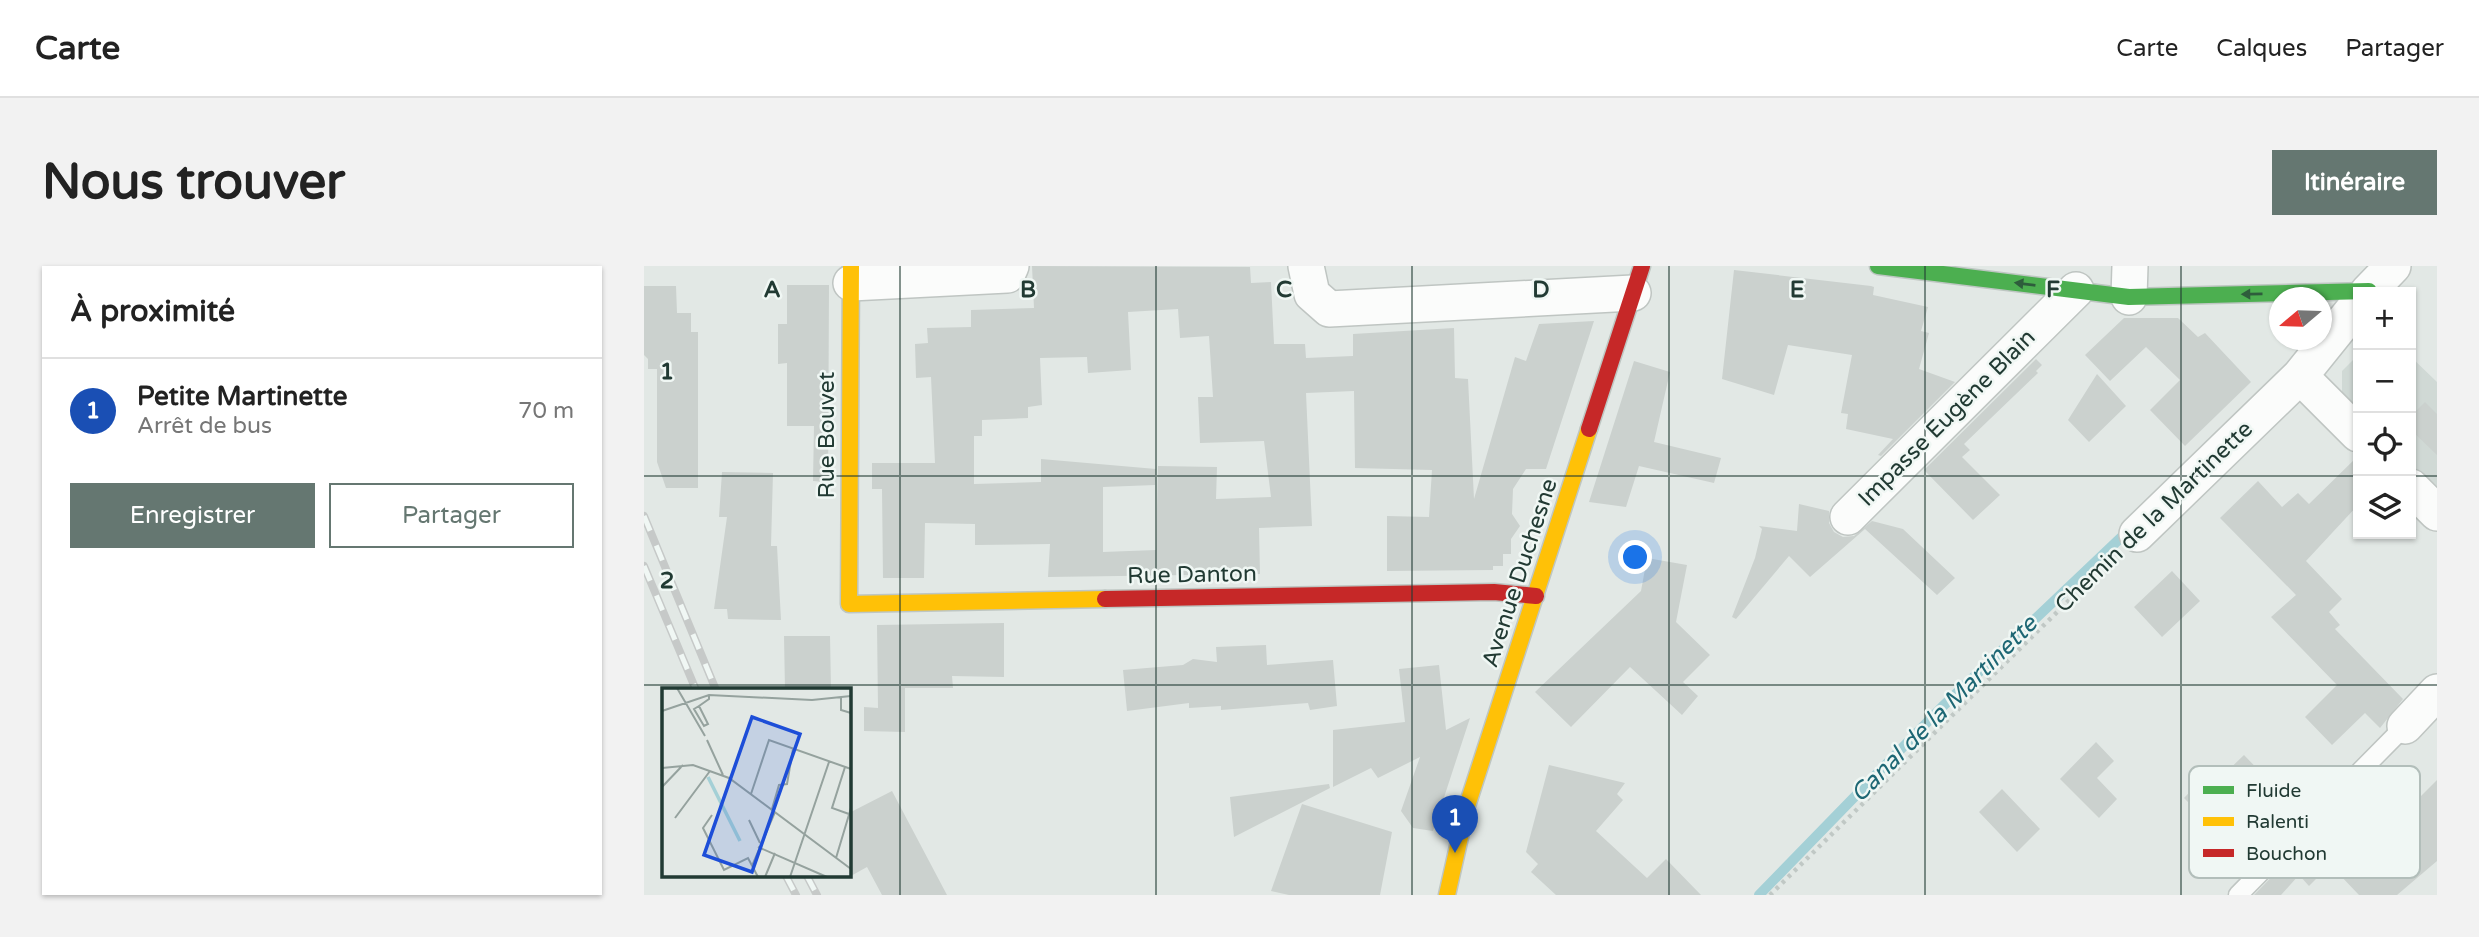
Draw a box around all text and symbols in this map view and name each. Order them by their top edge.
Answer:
text: Carte [35,29,120,68]
text: Carte [2116,34,2178,63]
text: Calques [2216,34,2307,63]
text: Partager [2345,34,2444,63]
button: Itinéraire [2272,150,2437,215]
text: Nous trouver [42,153,345,212]
text: A [763,276,781,304]
text: B [1020,276,1036,304]
text: C [1276,276,1292,304]
text: D [1532,276,1550,304]
text: E [1790,276,1804,304]
text: F [2046,276,2060,304]
one-way arrow [2014,278,2036,289]
north arrow [2269,287,2332,350]
map controls [2353,287,2416,539]
button: + [2353,287,2416,350]
one-way arrow [2240,289,2262,300]
text: À proximité [70,293,235,330]
street label: Impasse Eugène Blain [1853,324,2041,512]
button: − [2353,350,2416,413]
text: 1 [660,358,674,386]
street label: Rue Bouvet [813,371,841,499]
text: Petite Martinette [137,381,348,412]
text: 1 [86,397,100,425]
text: 70 m [518,397,574,425]
text: Arrêt de bus [137,412,272,440]
button: locate [2353,413,2416,476]
street label: Chemin de la Martinette [2049,415,2259,619]
street label: Avenue Duchesne [1476,475,1564,671]
button: layers [2353,476,2416,539]
button: Enregistrer [70,483,315,548]
button: Partager [329,483,574,548]
your location [1618,540,1652,574]
street label: Rue Danton [1127,560,1257,590]
text: 2 [660,567,674,595]
water label: Canal de la Martinette [1845,609,2044,808]
inset map [662,688,850,878]
legend [2189,766,2420,878]
text: Fluide [2246,780,2301,802]
pin: 1 [1432,795,1478,853]
text: Ralenti [2246,811,2309,833]
text: Bouchon [2246,843,2327,865]

